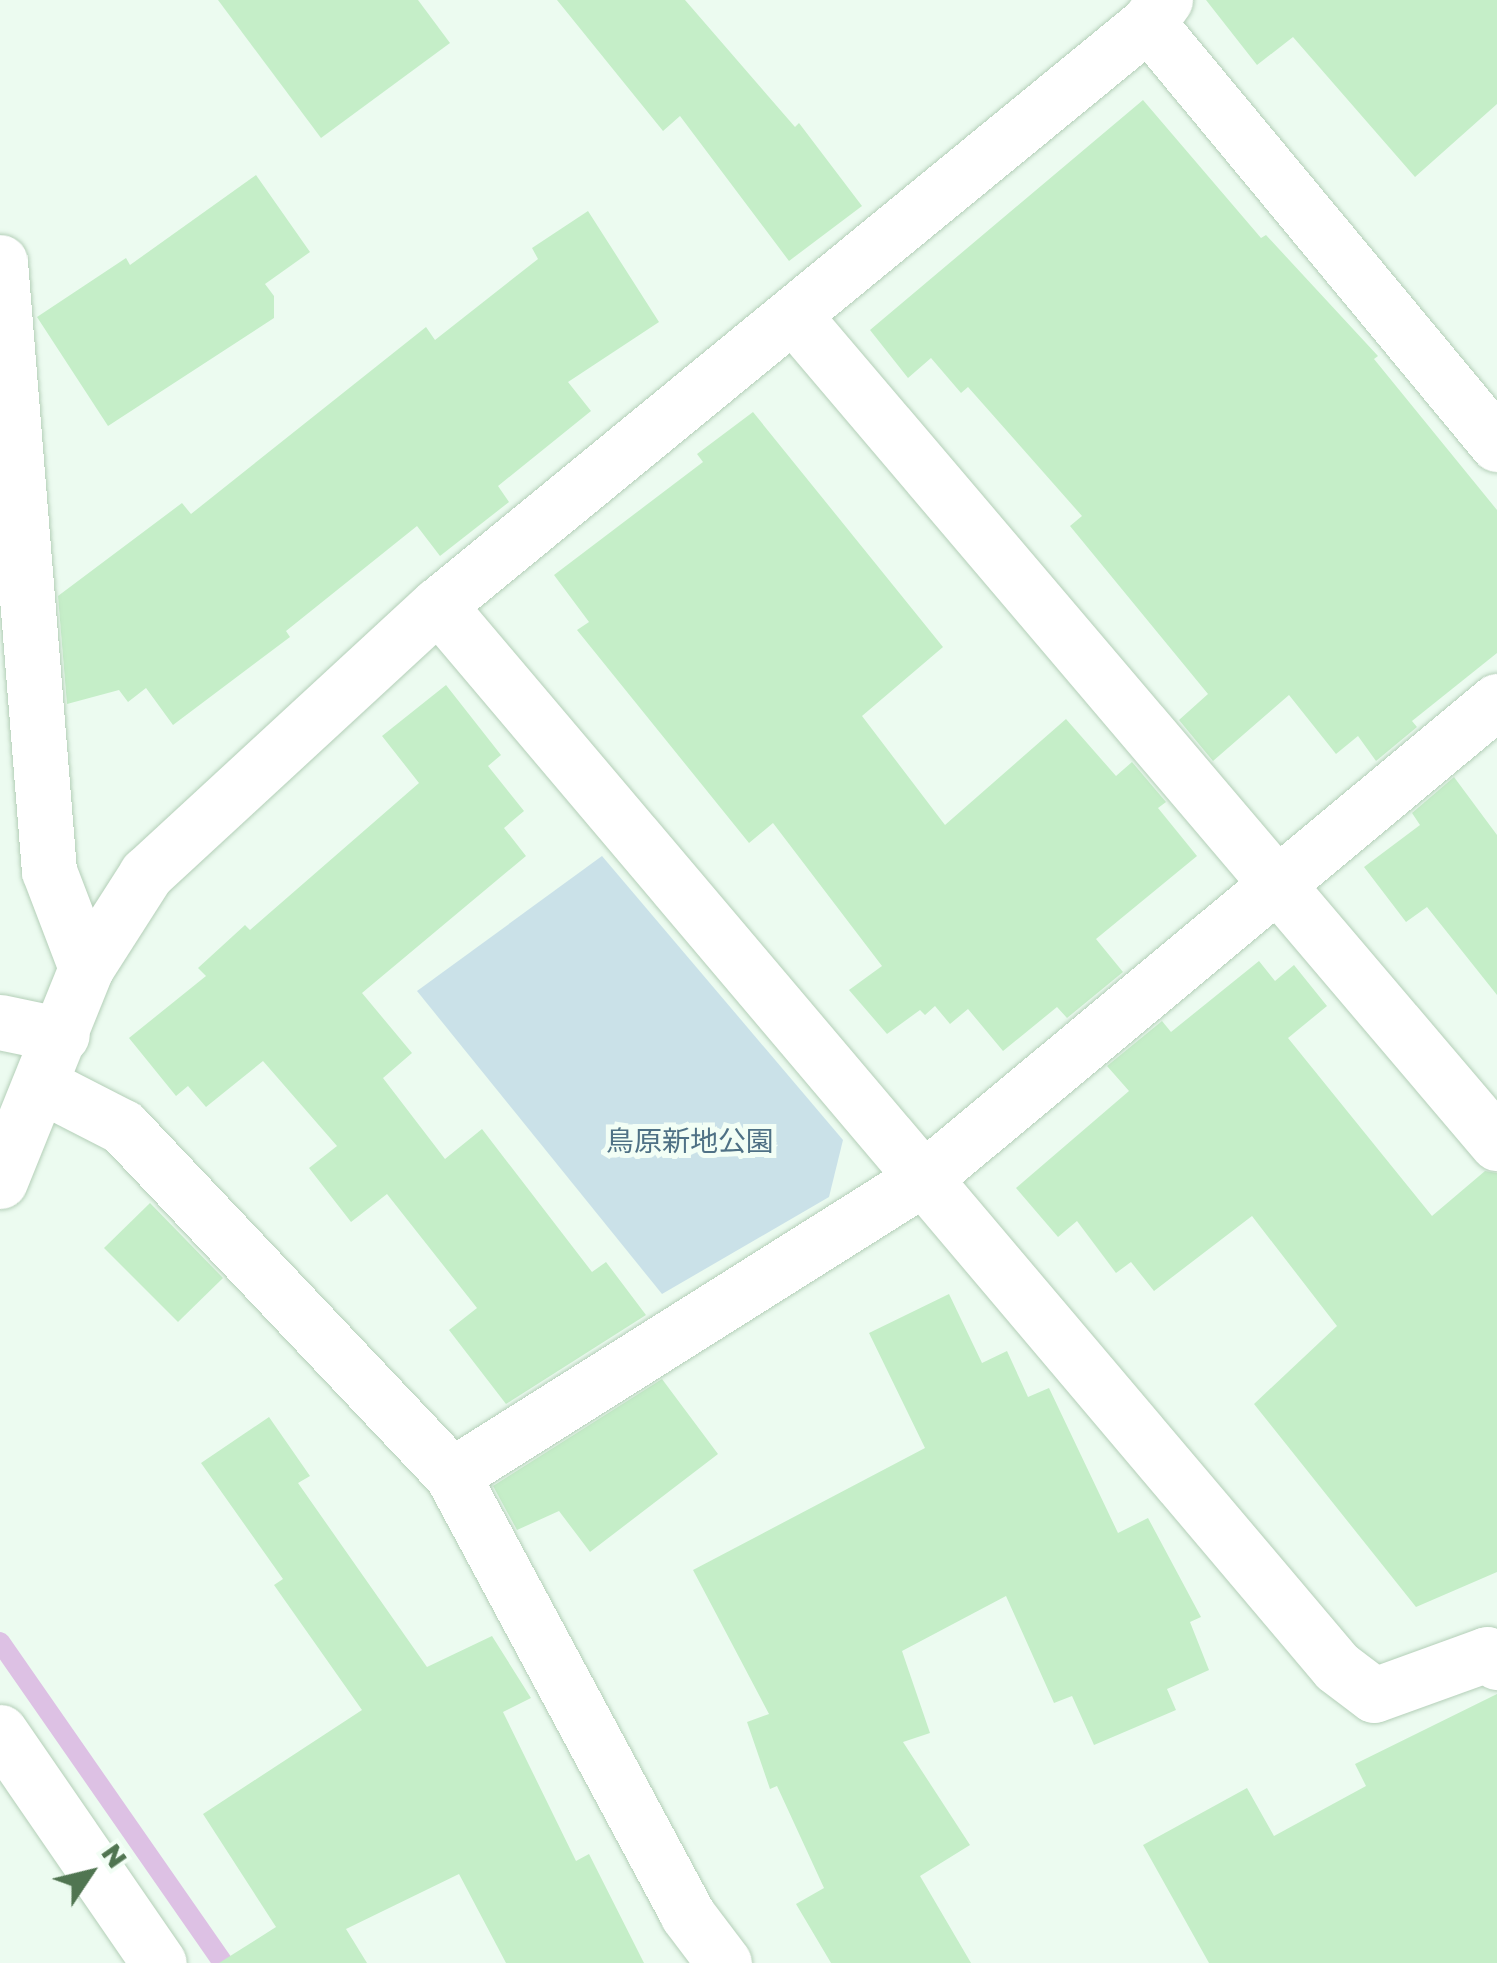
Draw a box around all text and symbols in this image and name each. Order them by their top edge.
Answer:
park label: 鳥原新地公園 [606,1124,774,1158]
north arrow [40,1823,140,1923]
text: N [95,1837,135,1874]

